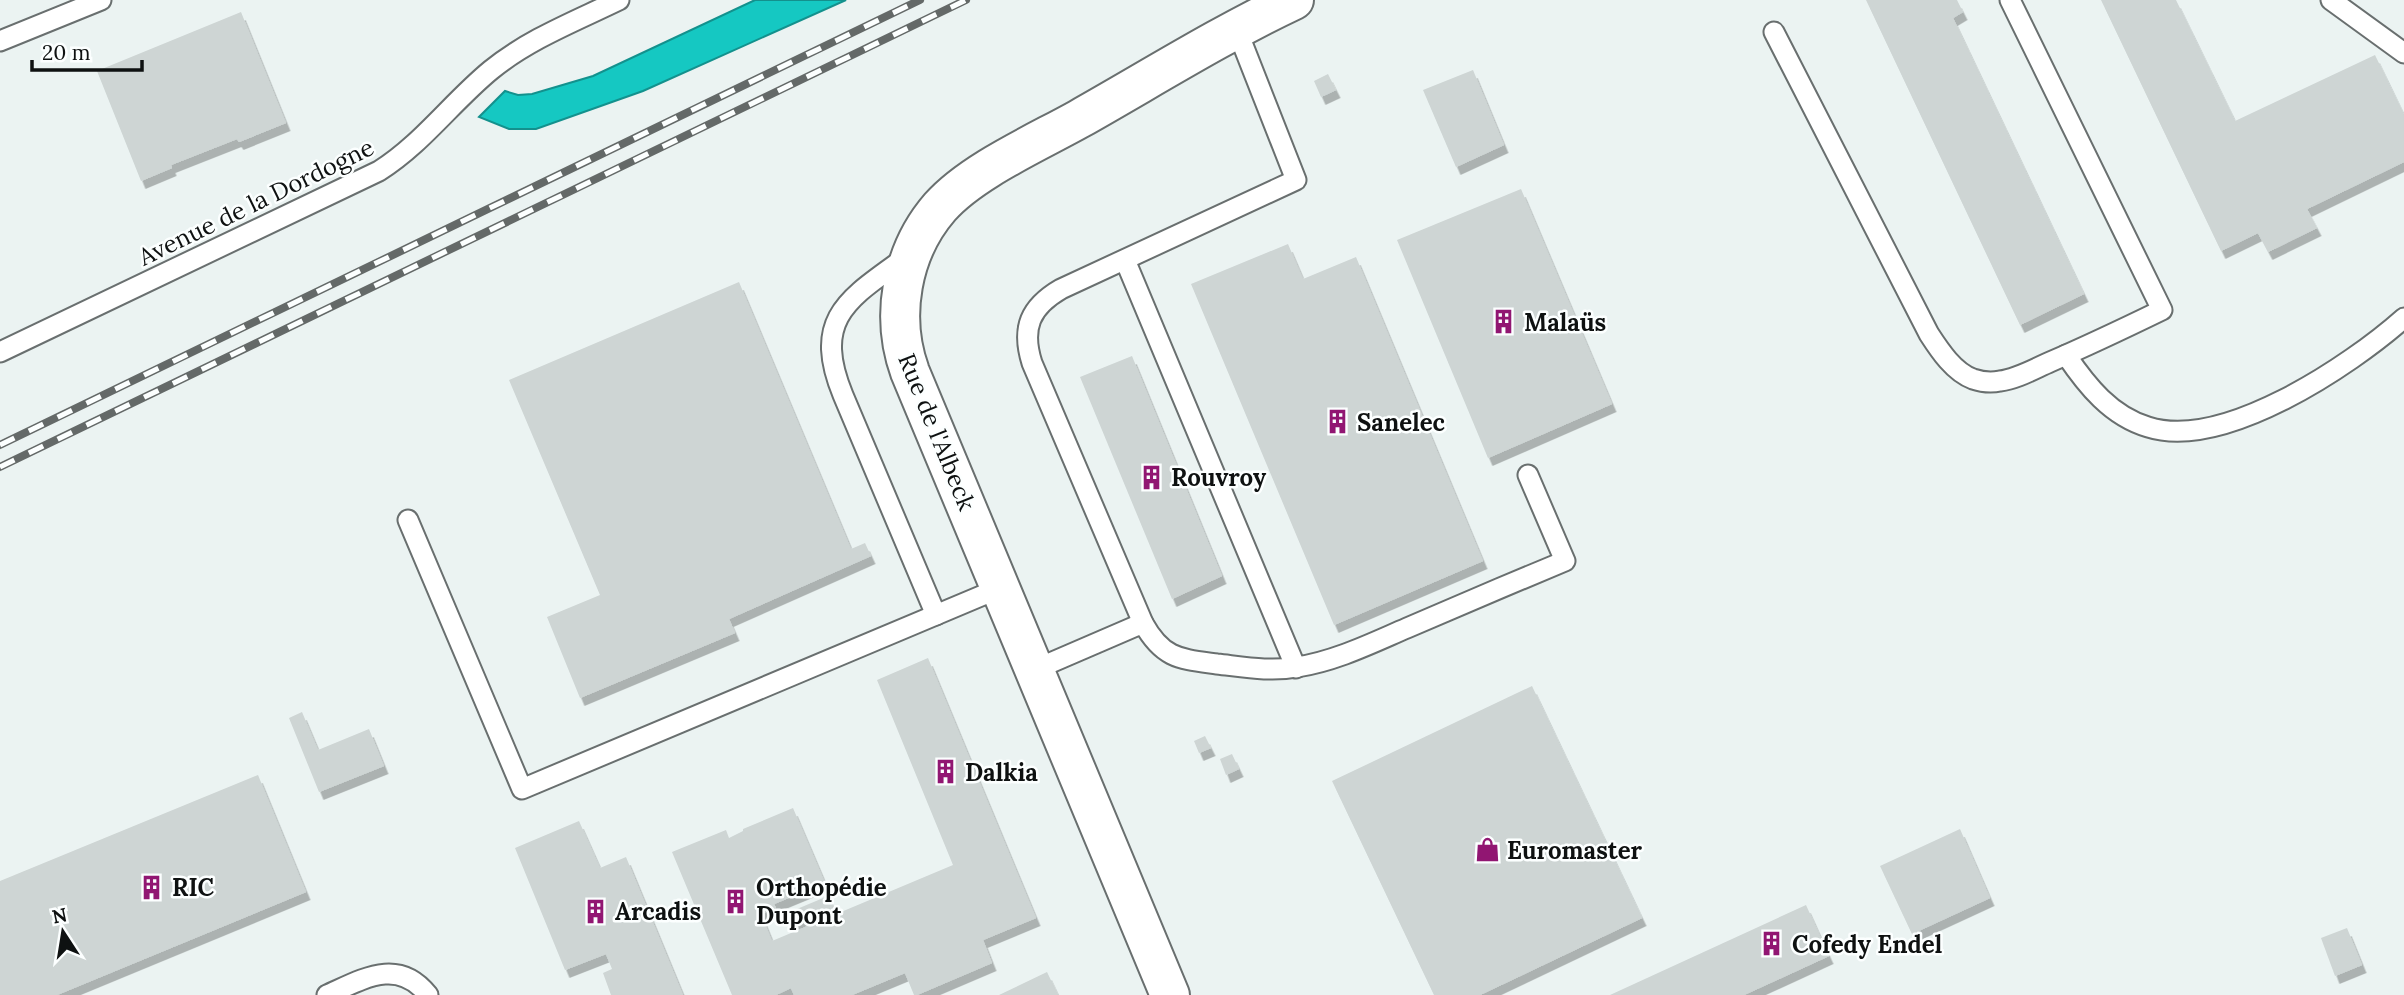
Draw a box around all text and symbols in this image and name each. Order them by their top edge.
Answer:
scale bar [32,28,142,72]
text: 20 m [42,39,91,66]
street label: Avenue de la Dordogne [132,132,379,273]
place label: Malaüs [1524,307,1606,338]
building icon: Malaüs [1490,308,1518,336]
street label: Rue de l'Albeck [891,349,983,515]
place label: Sanelec [1357,407,1446,438]
building icon: Sanelec [1323,408,1351,436]
place label: Rouvroy [1171,462,1267,493]
building icon: Rouvroy [1137,463,1165,491]
place label: Dalkia [965,757,1038,788]
building icon: Dalkia [931,758,959,786]
place label: Euromaster [1507,835,1643,866]
shop icon: Euromaster [1473,836,1501,864]
place label: RIC [172,872,214,903]
place label: Orthopédie Dupont [756,872,887,931]
building icon: RIC [138,873,166,901]
building icon: Orthopédie Dupont [722,887,750,915]
place label: Arcadis [615,896,701,927]
north arrow [28,897,98,967]
building icon: Arcadis [581,897,609,925]
text: N [50,902,69,929]
place label: Cofedy Endel [1792,929,1942,960]
building icon: Cofedy Endel [1758,930,1786,958]

